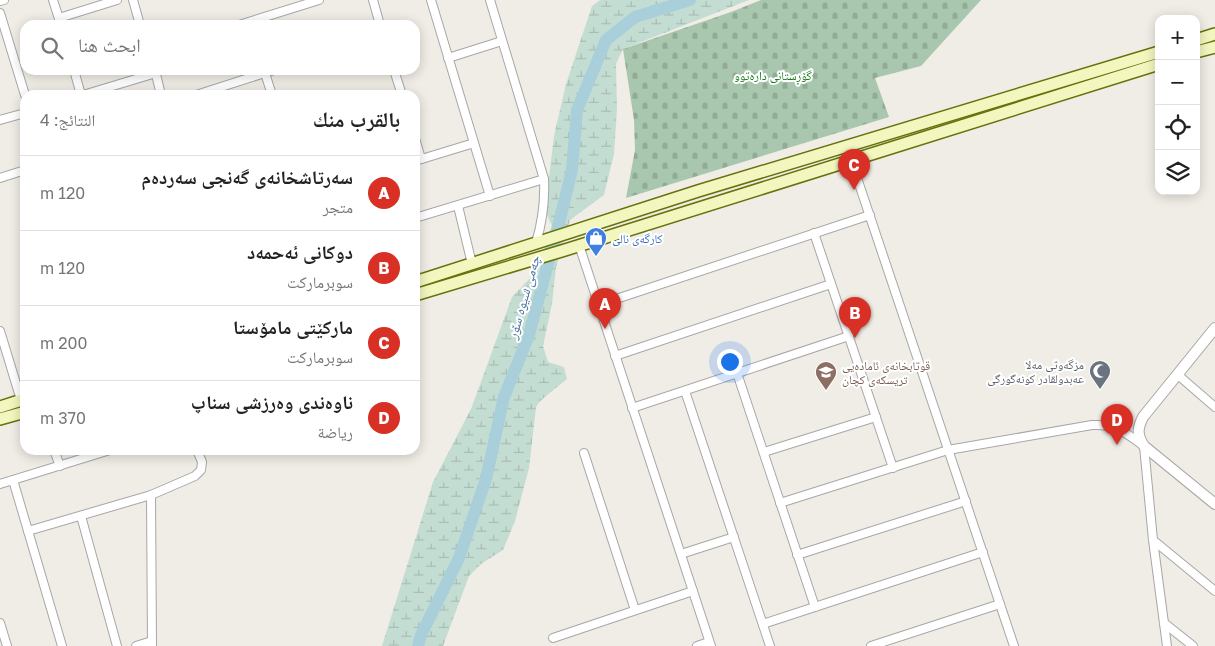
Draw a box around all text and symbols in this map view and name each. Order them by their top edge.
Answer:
map controls [1155,15,1200,195]
button: + [1155,15,1200,60]
search box [20,20,420,75]
text: ابحث هنا [78,33,141,56]
icon: search [38,34,66,62]
button: − [1155,60,1200,105]
park label: گۆڕستانی دارەتوو [734,68,812,85]
button: locate [1155,105,1200,150]
text: بالقرب منك [313,106,400,132]
text: النتائج: 4 [40,110,95,130]
pin: C [838,149,870,190]
button: layers [1155,150,1200,195]
text: سەرتاشخانەی گەنجی سەردەم [141,165,353,188]
text: 120 m [40,183,85,203]
text: A [378,183,390,203]
text: متجر [323,197,353,217]
shop icon: کارگەی نالی [584,226,608,257]
place label: کارگەی نالی [612,231,663,246]
text: دوکانی ئەحمەد [247,240,353,263]
water label: چەمی شیوە سۆر [503,252,544,342]
text: 120 m [40,258,85,278]
text: B [378,258,390,278]
text: سوبرماركت [287,272,353,292]
pin: A [589,288,621,329]
pin: B [839,297,871,338]
text: مارکێتی مامۆستا [233,315,353,338]
text: 200 m [40,333,87,353]
text: C [378,333,390,353]
text: سوبرماركت [287,347,353,367]
your location [717,349,743,375]
place label: مزگەوتی مەلا عەبدولقادر کونەگورگی [987,357,1084,386]
place label: قوتابخانەی ئامادەیی تریسکەی کچان [842,358,930,387]
mosque icon: مزگەوتی مەلا عەبدولقادر کونەگورگی [1088,359,1112,390]
school or university icon: قوتابخانەی ئامادەیی تریسکەی کچان [814,360,838,391]
text: ناوەندی وەرزشی سناپ [191,390,353,413]
pin: D [1101,404,1133,445]
text: 370 m [40,408,86,428]
text: D [378,408,390,428]
text: رياضة [317,422,353,442]

